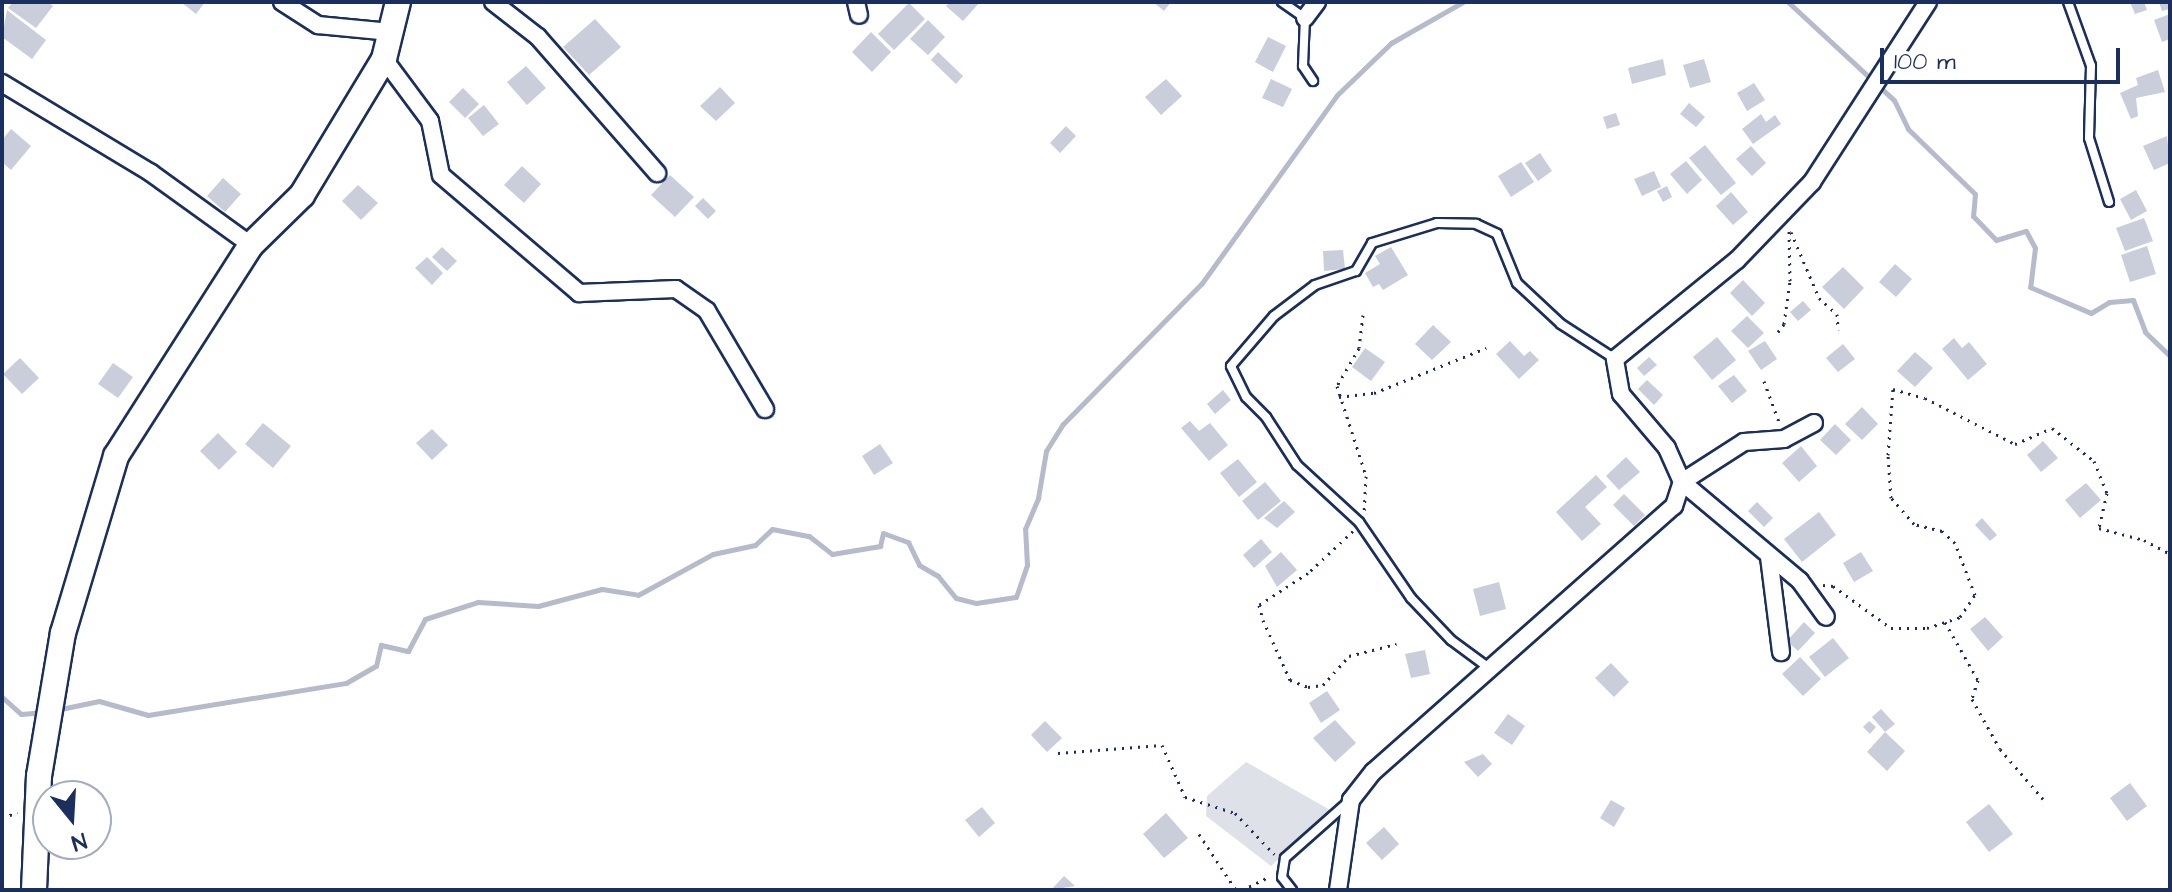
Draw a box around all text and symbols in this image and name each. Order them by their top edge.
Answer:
scale bar [1884,32,2124,82]
text: 100 m [1894,45,1956,79]
north arrow [32,780,112,860]
text: N [68,825,90,858]

